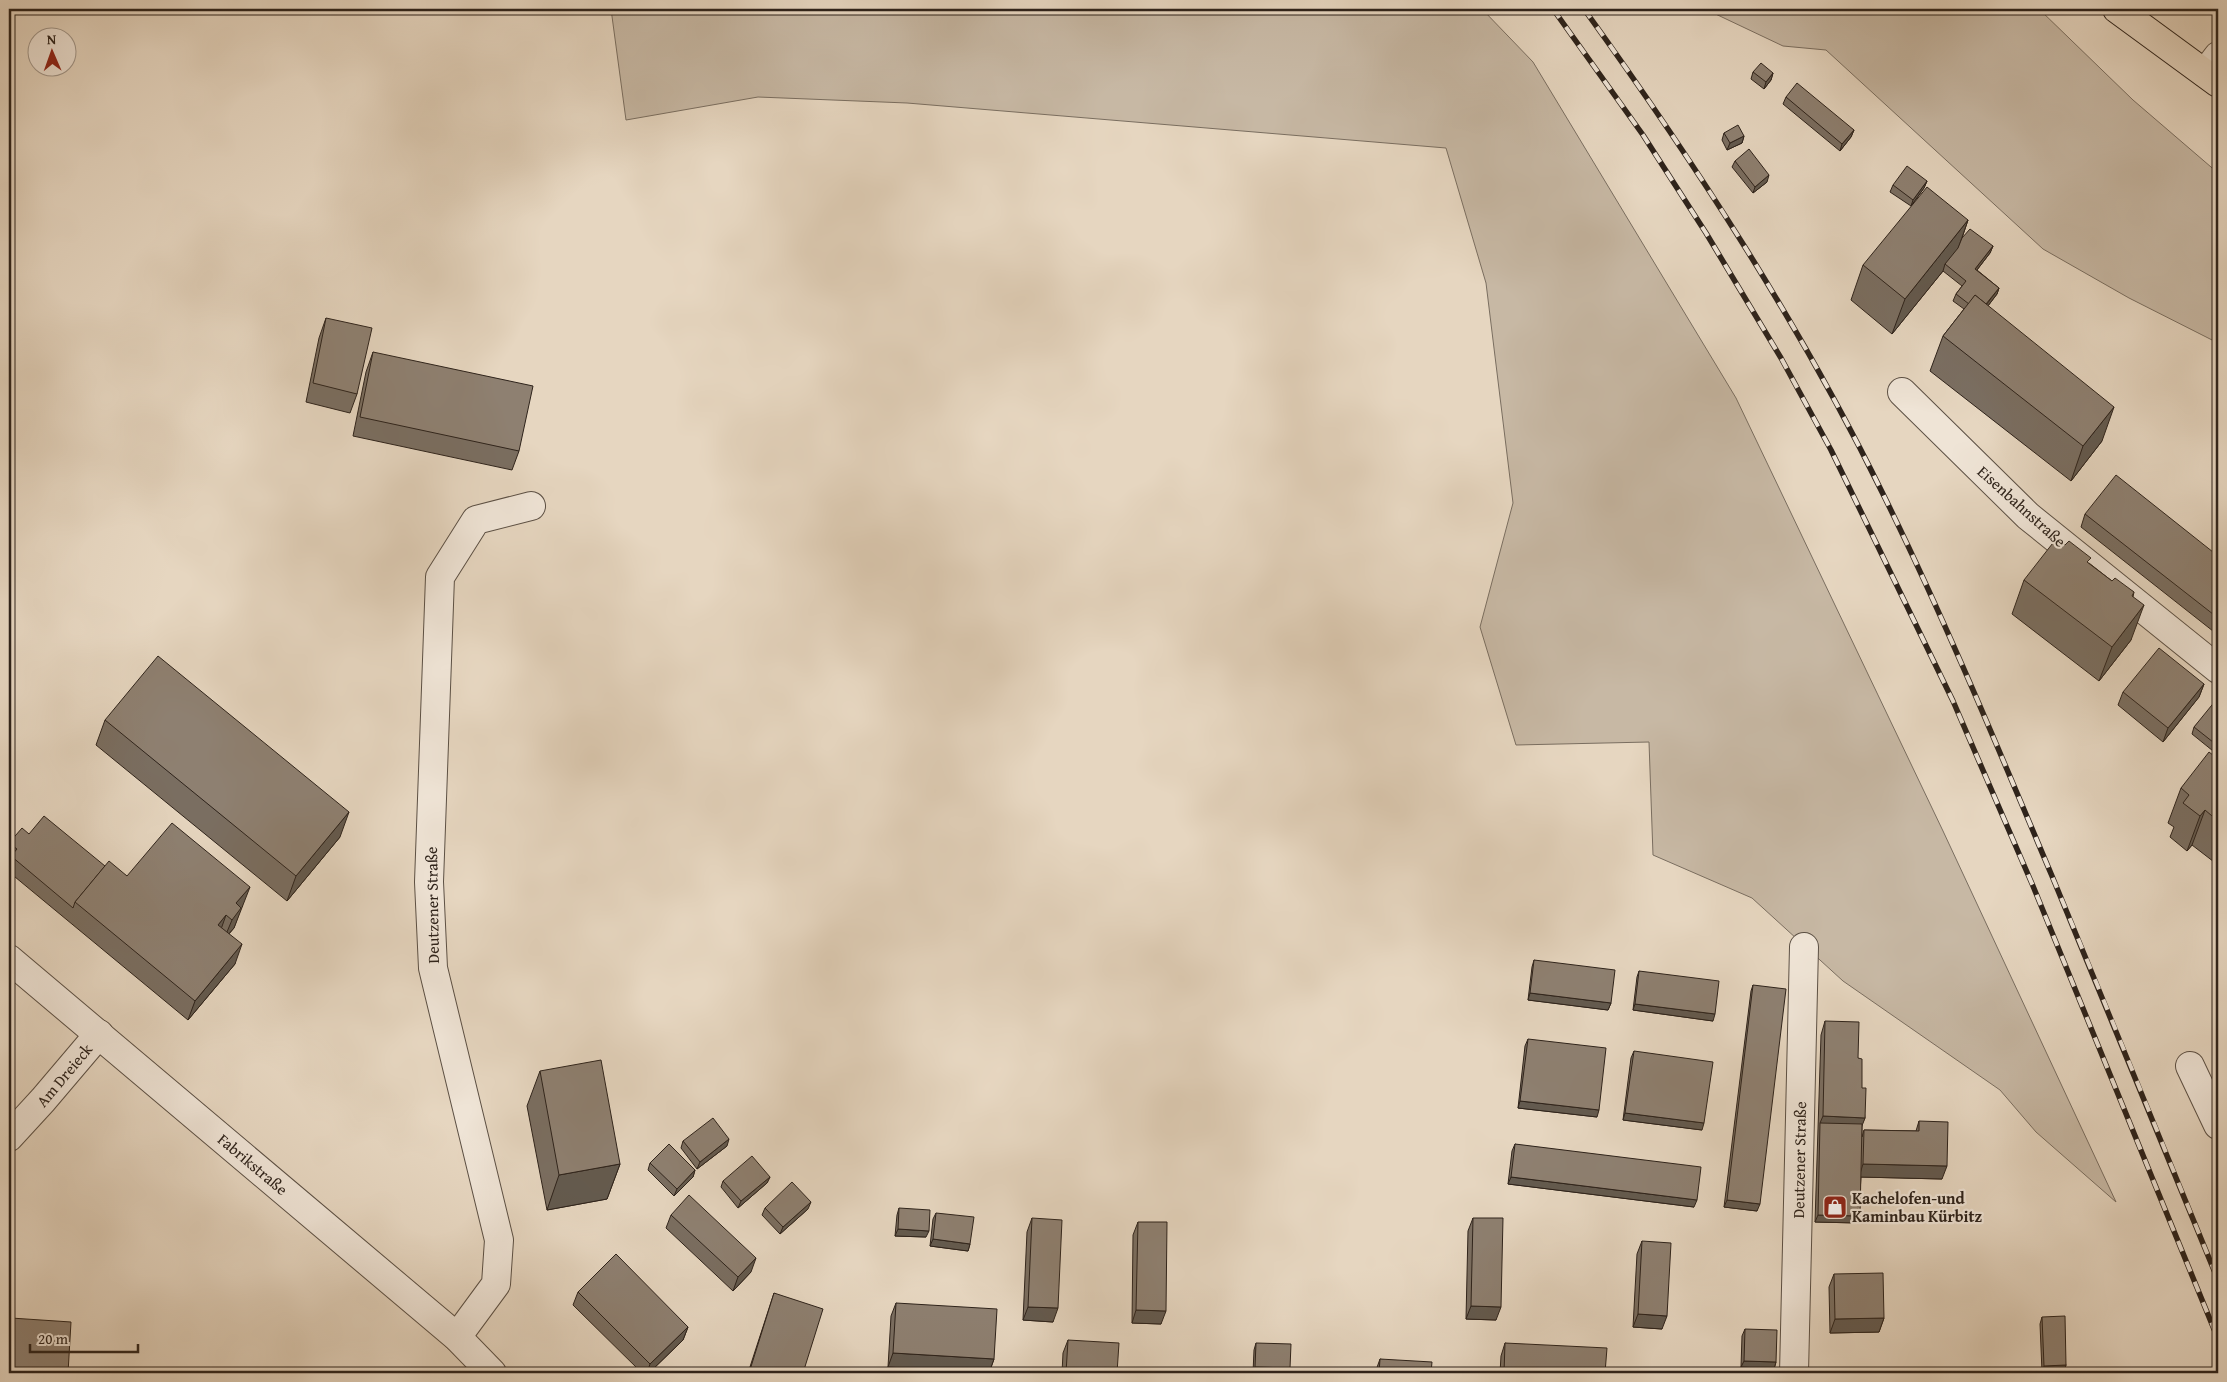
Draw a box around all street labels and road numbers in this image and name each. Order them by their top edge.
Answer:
street label: Eisenbahnstraße [1972,460,2072,552]
street label: Deutzener Straße [419,846,445,964]
street label: Am Dreieck [30,1037,98,1112]
street label: Deutzener Straße [1786,1101,1812,1219]
street label: Fabrikstraße [213,1127,293,1201]

